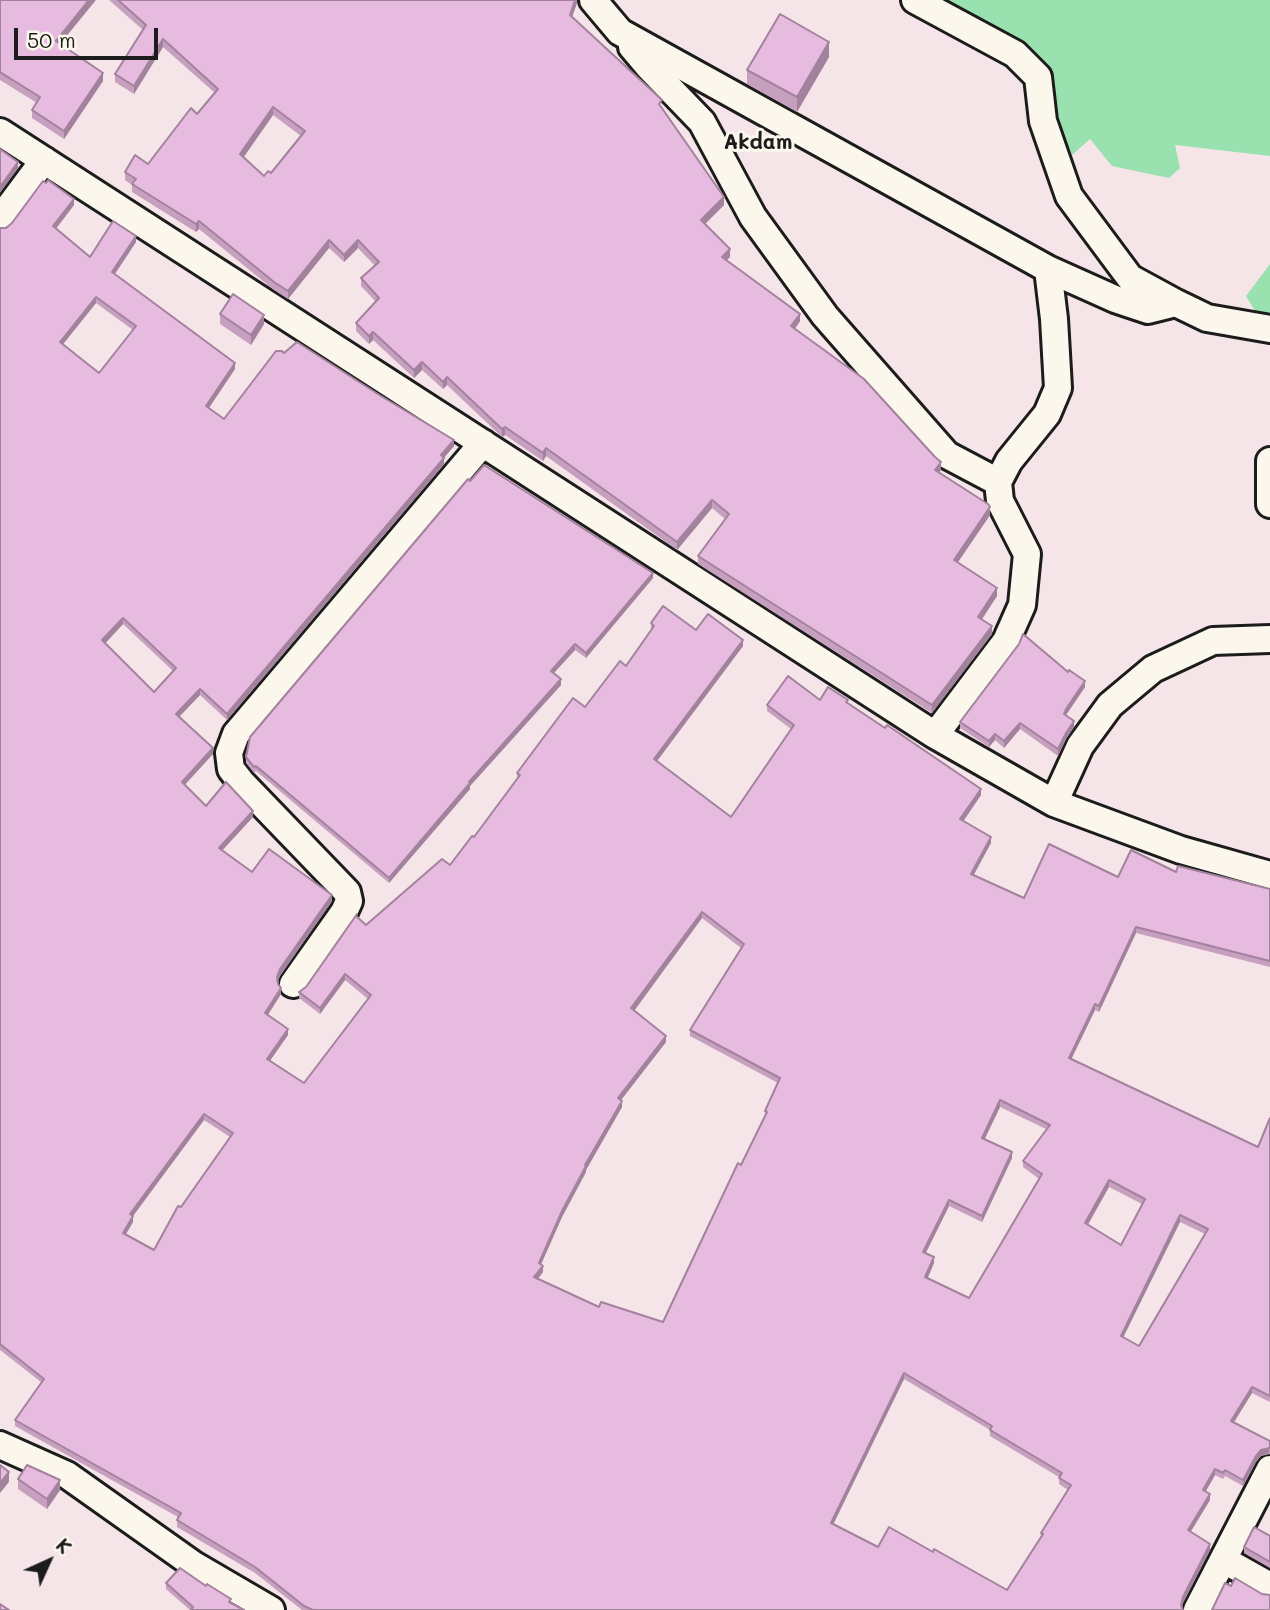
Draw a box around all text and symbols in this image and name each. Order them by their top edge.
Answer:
scale bar [18,14,161,58]
text: 50 m [27,26,76,53]
district label: Akdam [724,130,792,156]
north arrow [14,1526,84,1596]
text: K [51,1533,77,1559]

